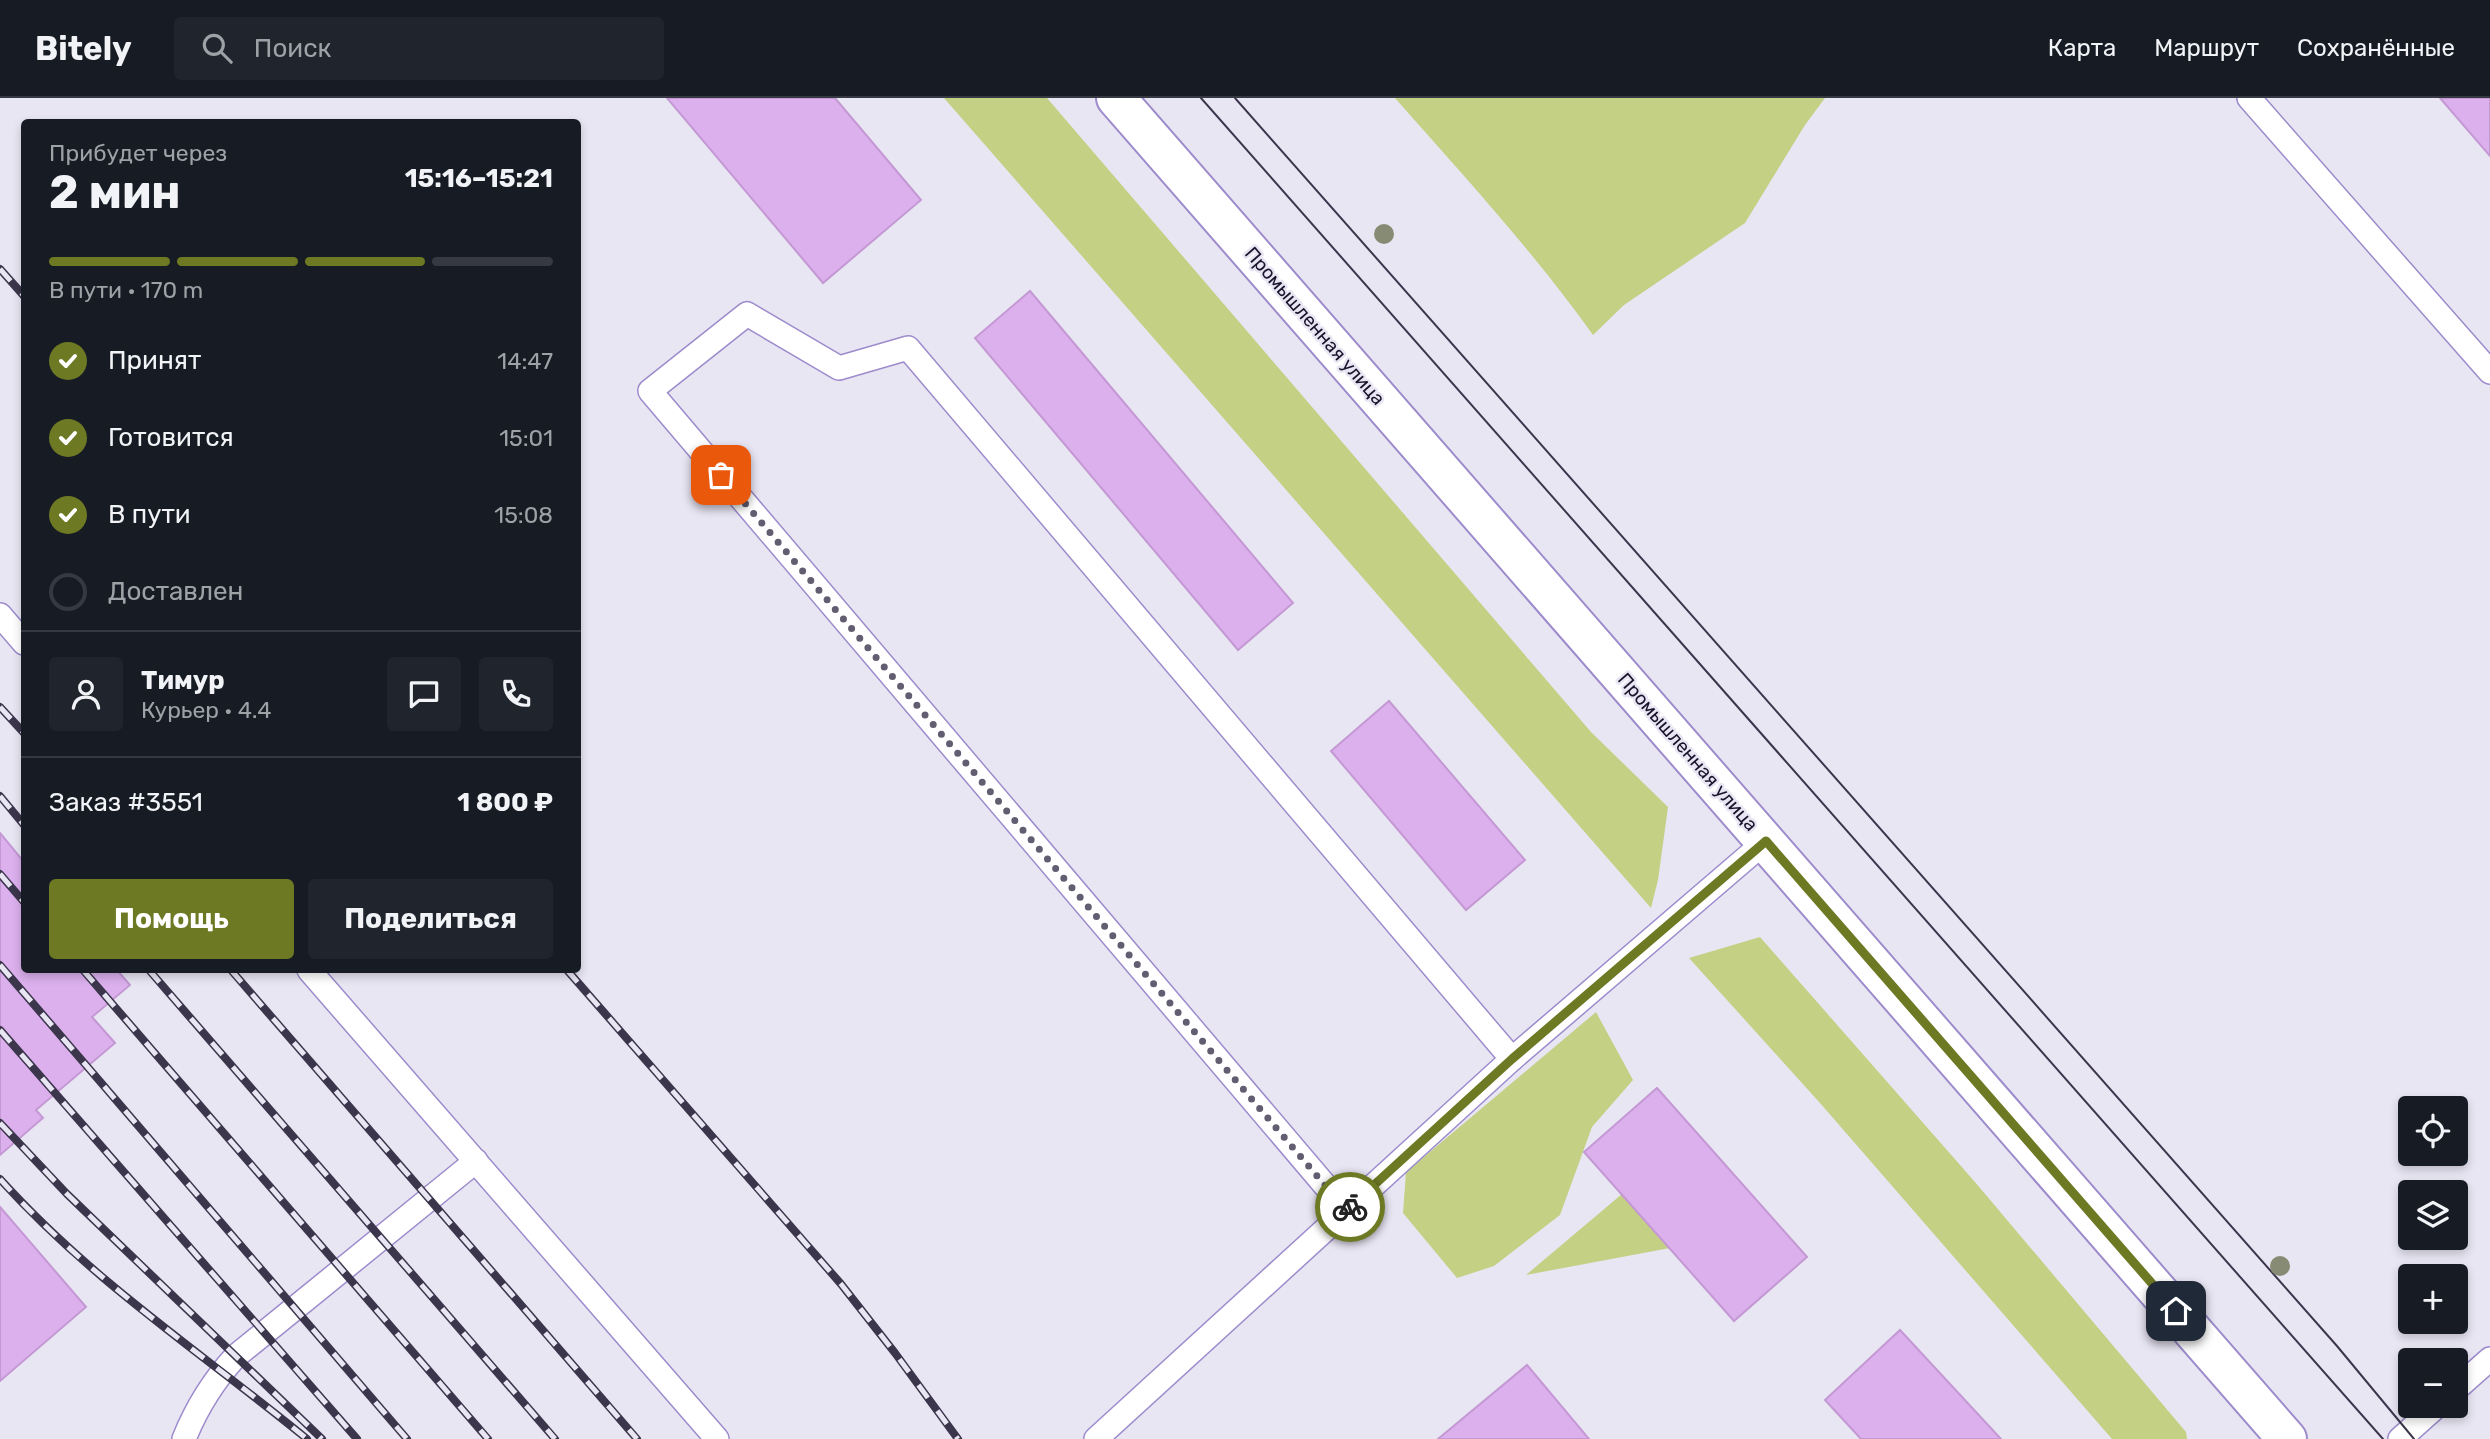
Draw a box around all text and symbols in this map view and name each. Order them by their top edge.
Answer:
search box [174,17,664,80]
text: Bitely [35,29,132,68]
icon: search [198,29,236,67]
text: Поиск [254,33,331,64]
text: Карта [2048,34,2116,62]
text: Маршрут [2154,34,2259,62]
text: Сохранённые [2297,34,2455,62]
text: Прибудет через [49,139,227,167]
text: 15:16–15:21 [405,163,553,194]
text: 2 мин [49,165,181,220]
street label: Промышленная улица [1240,242,1390,410]
text: В пути · 170 m [49,276,203,304]
icon: check [49,342,87,380]
text: Принят [108,345,201,376]
text: 14:47 [497,347,553,375]
icon: check [49,419,87,457]
text: Готовится [108,422,234,453]
text: 15:01 [499,424,553,452]
pin [691,445,751,505]
icon: bag [702,456,740,494]
icon: check [49,496,87,534]
text: В пути [108,499,191,530]
text: 15:08 [494,501,553,529]
text: Доставлен [108,576,243,607]
button: person [49,657,123,731]
button: chat [387,657,461,731]
button: phone [479,657,553,731]
text: Тимур [141,665,225,696]
street label: Промышленная улица [1613,668,1763,836]
text: Курьер · 4.4 [141,696,272,724]
text: Заказ #3551 [49,787,203,818]
text: 1 800 ₽ [457,787,553,818]
button: Помощь [49,879,294,959]
button: Поделиться [308,879,553,959]
map controls [2398,1096,2468,1418]
button: locate [2398,1096,2468,1166]
courier [1315,1172,1385,1242]
button: layers [2398,1180,2468,1250]
icon: bike [1331,1188,1369,1226]
button: + [2398,1264,2468,1334]
pin [2146,1281,2206,1341]
icon: home [2157,1292,2195,1330]
button: − [2398,1348,2468,1418]

